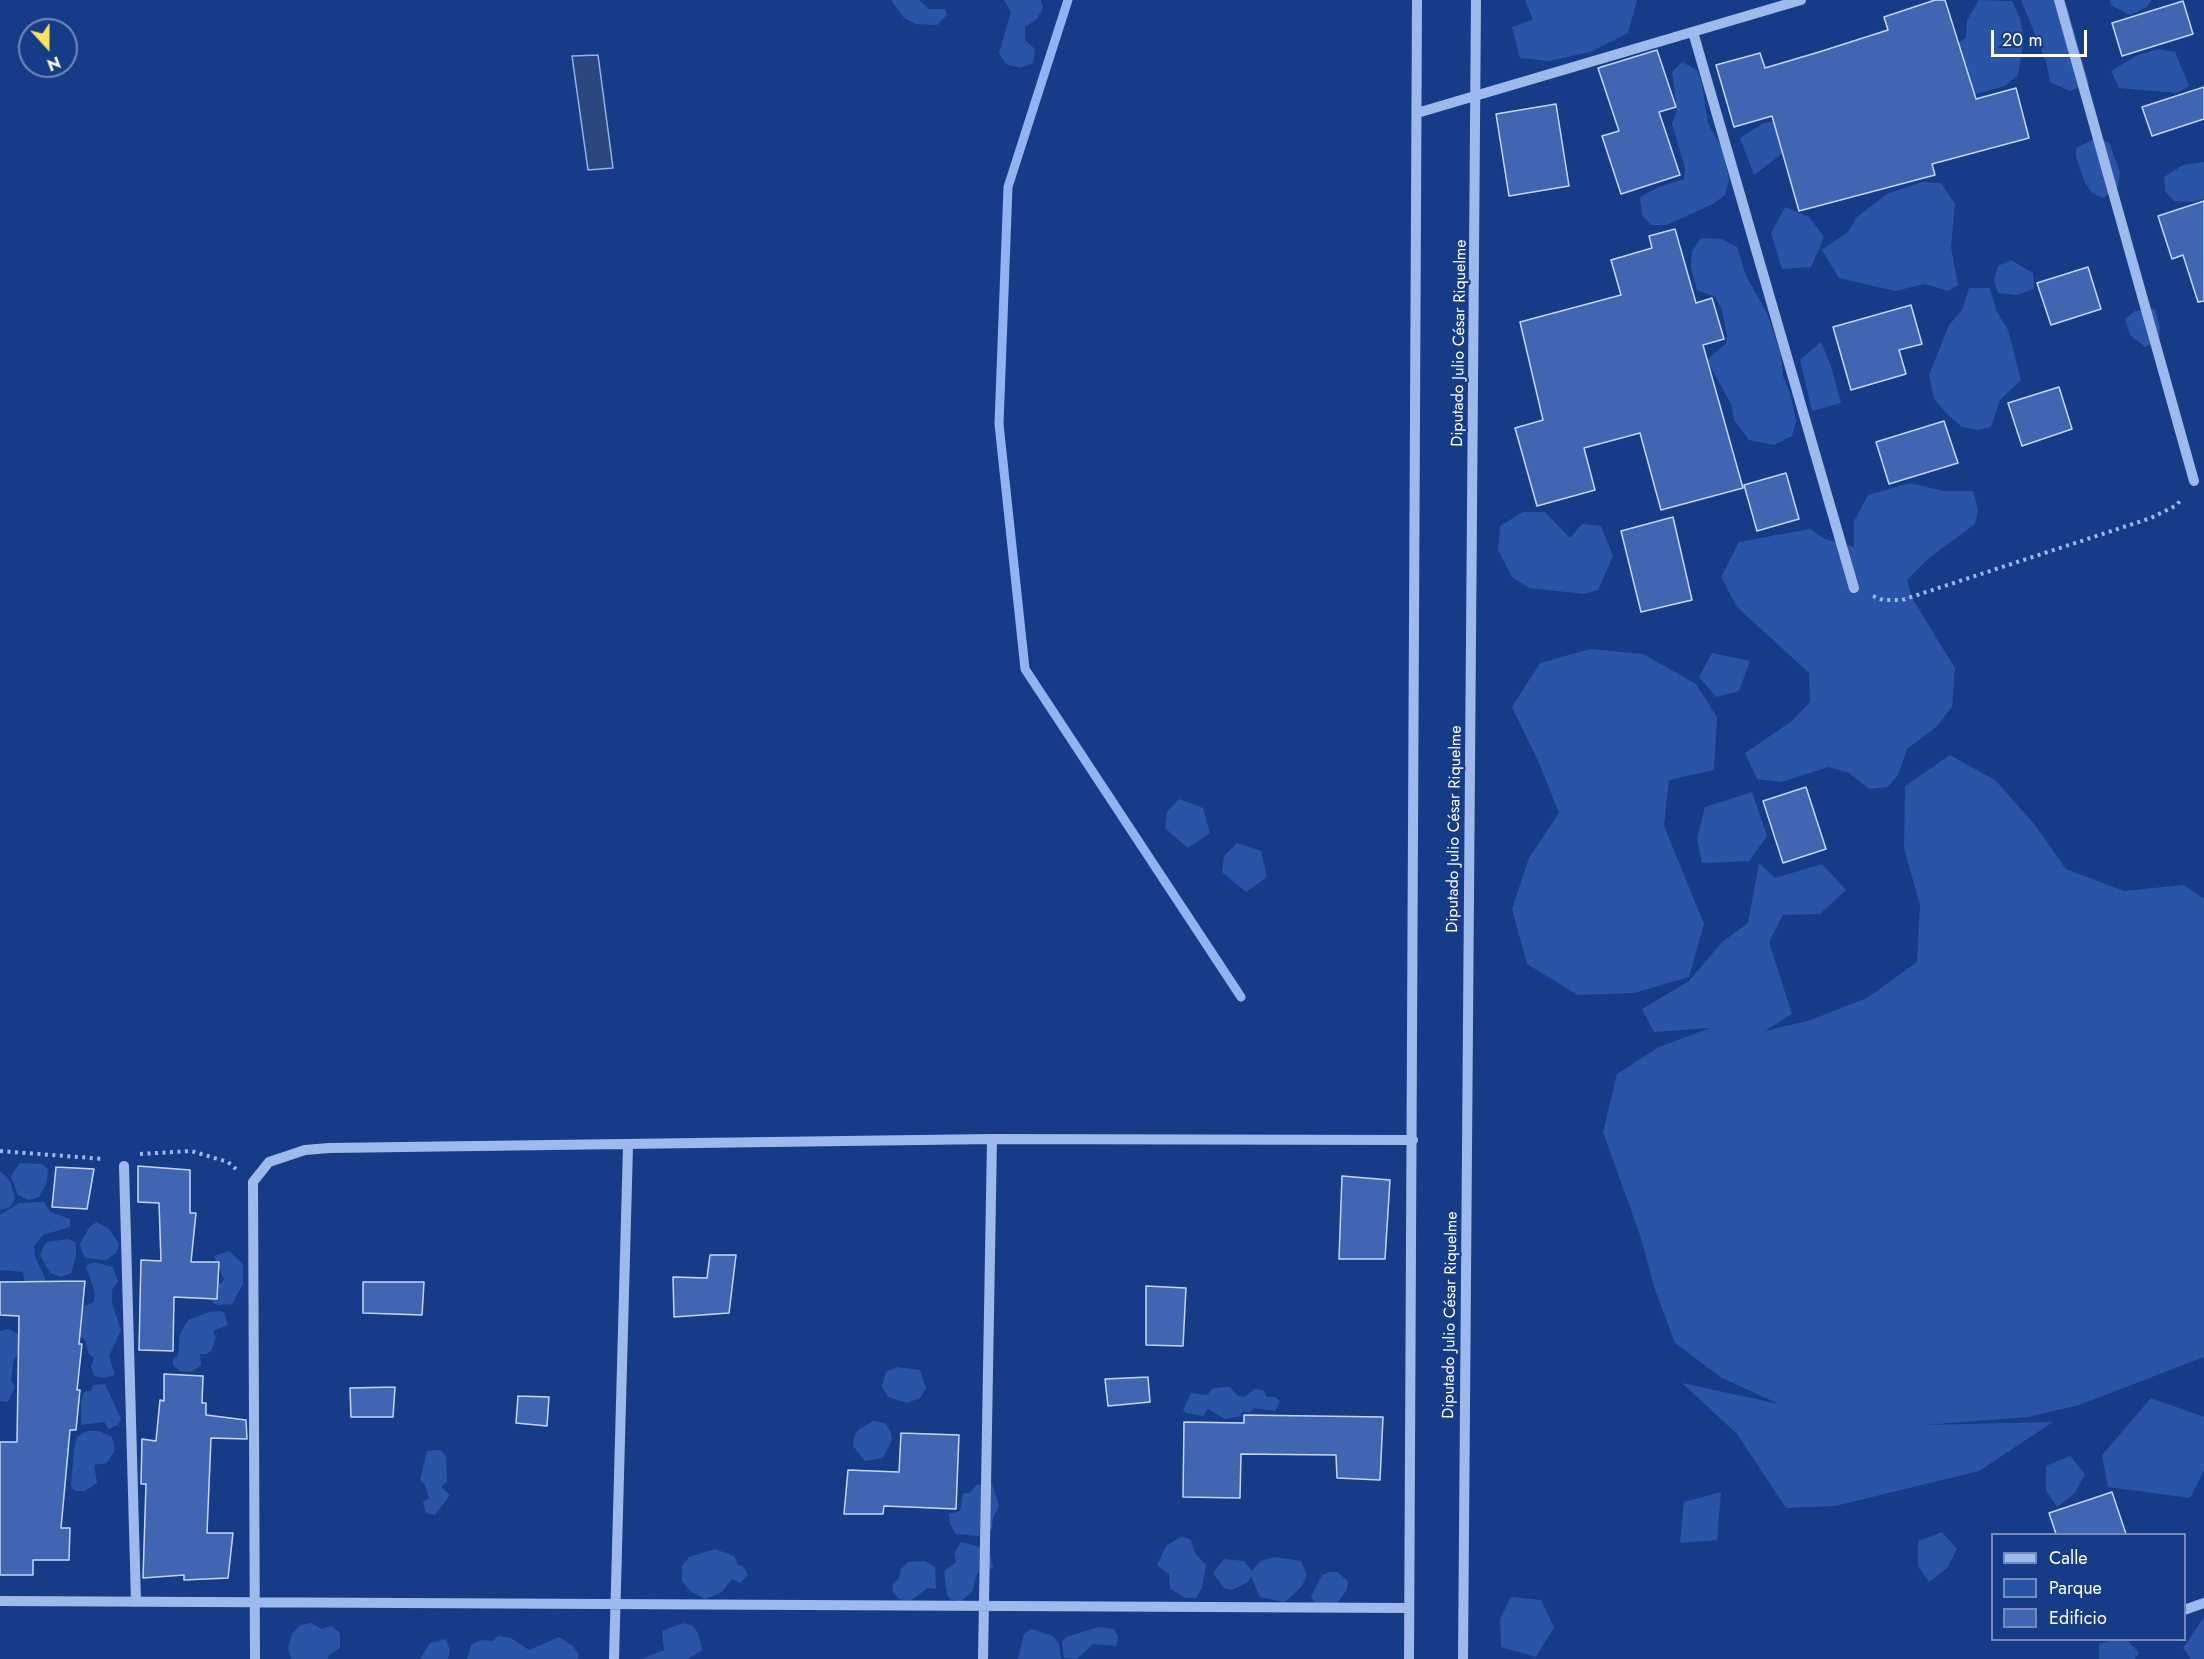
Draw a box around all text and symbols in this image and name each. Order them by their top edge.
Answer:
north arrow [18,18,78,78]
scale bar [1994,18,2090,56]
text: 20 m [2002,27,2042,53]
text: N [44,50,64,76]
street label: Diputado Julio César Riquelme [1449,239,1471,447]
street label: Diputado Julio César Riquelme [1444,725,1466,933]
street label: Diputado Julio César Riquelme [1440,1211,1462,1419]
legend [1991,1533,2186,1641]
text: Calle [2049,1545,2088,1571]
text: Parque [2049,1575,2102,1601]
text: Edificio [2049,1605,2107,1631]

